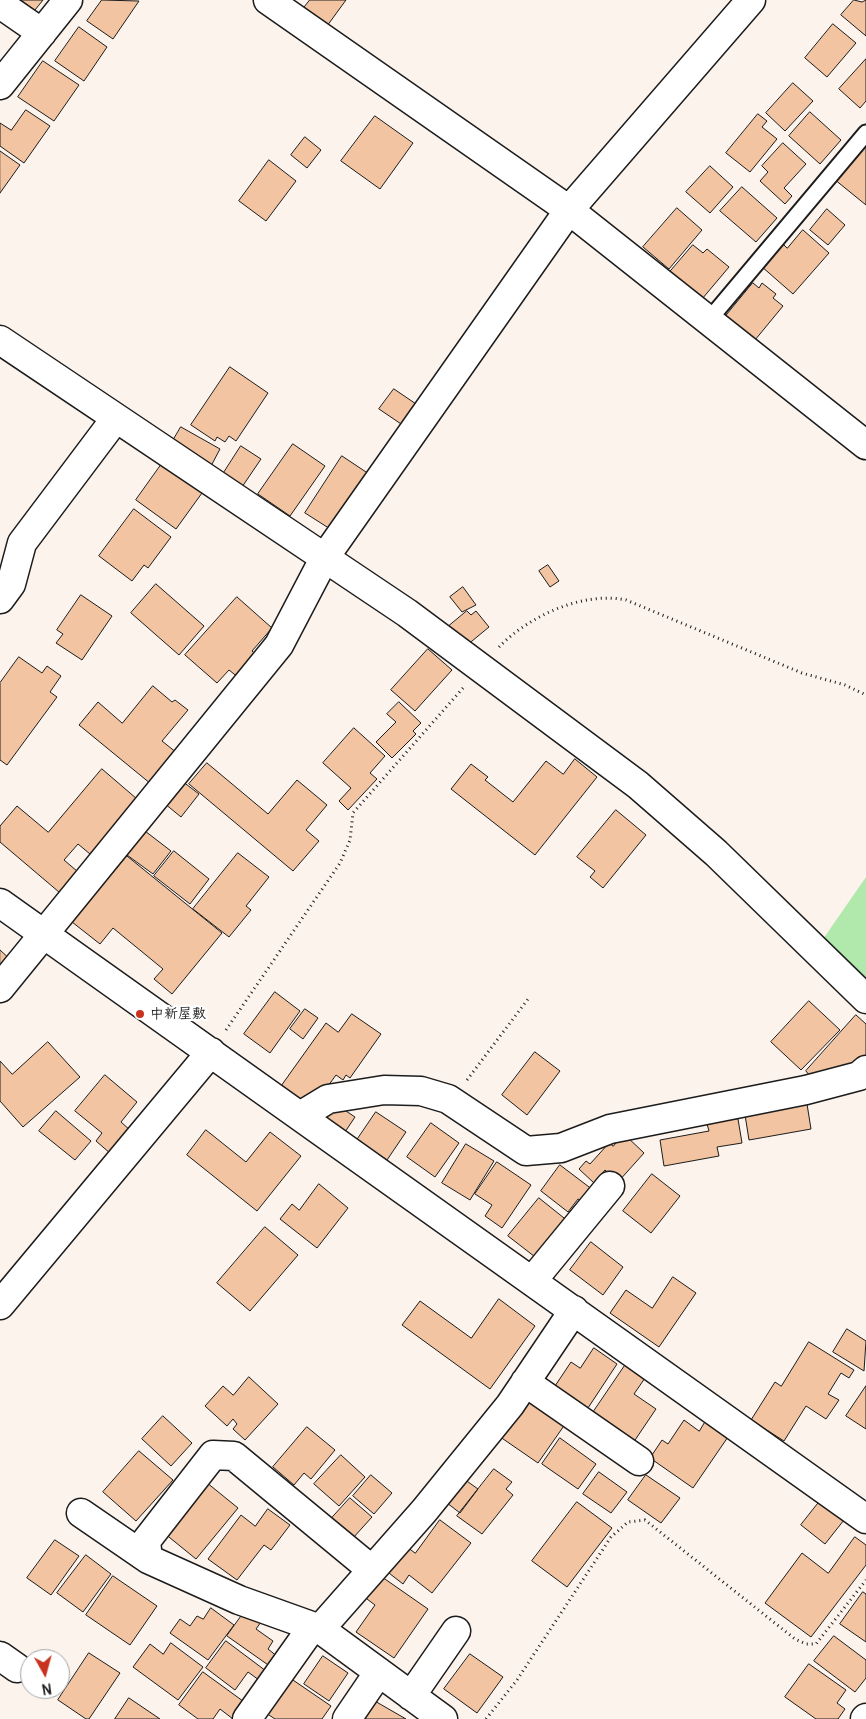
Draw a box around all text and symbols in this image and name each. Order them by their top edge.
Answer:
place label: 中新屋敷 [150,1006,206,1022]
marker: 中新屋敷 [134,1008,146,1020]
north arrow [20,1649,70,1699]
text: N [41,1679,53,1697]

